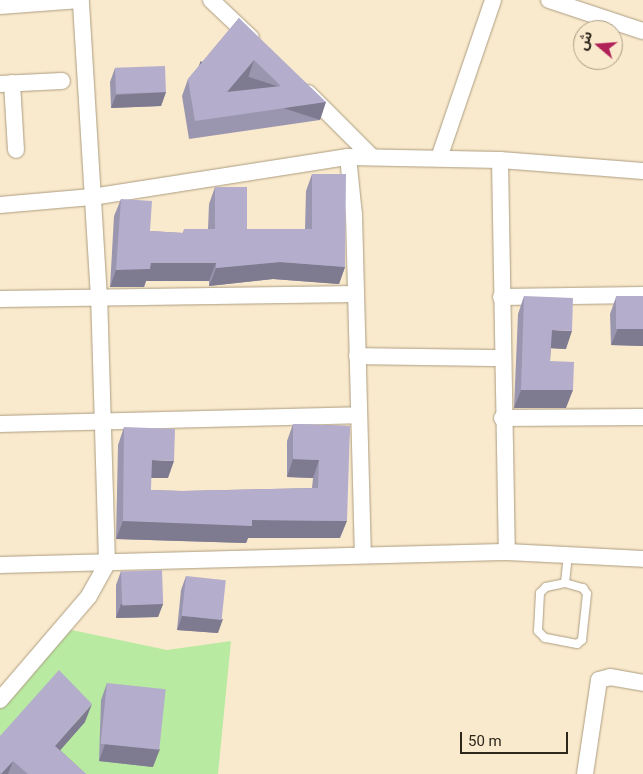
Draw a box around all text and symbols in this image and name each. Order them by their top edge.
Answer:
north arrow [573,20,623,70]
text: ش [574,29,595,52]
scale bar [463,722,570,754]
text: 50 m [468,732,502,750]

